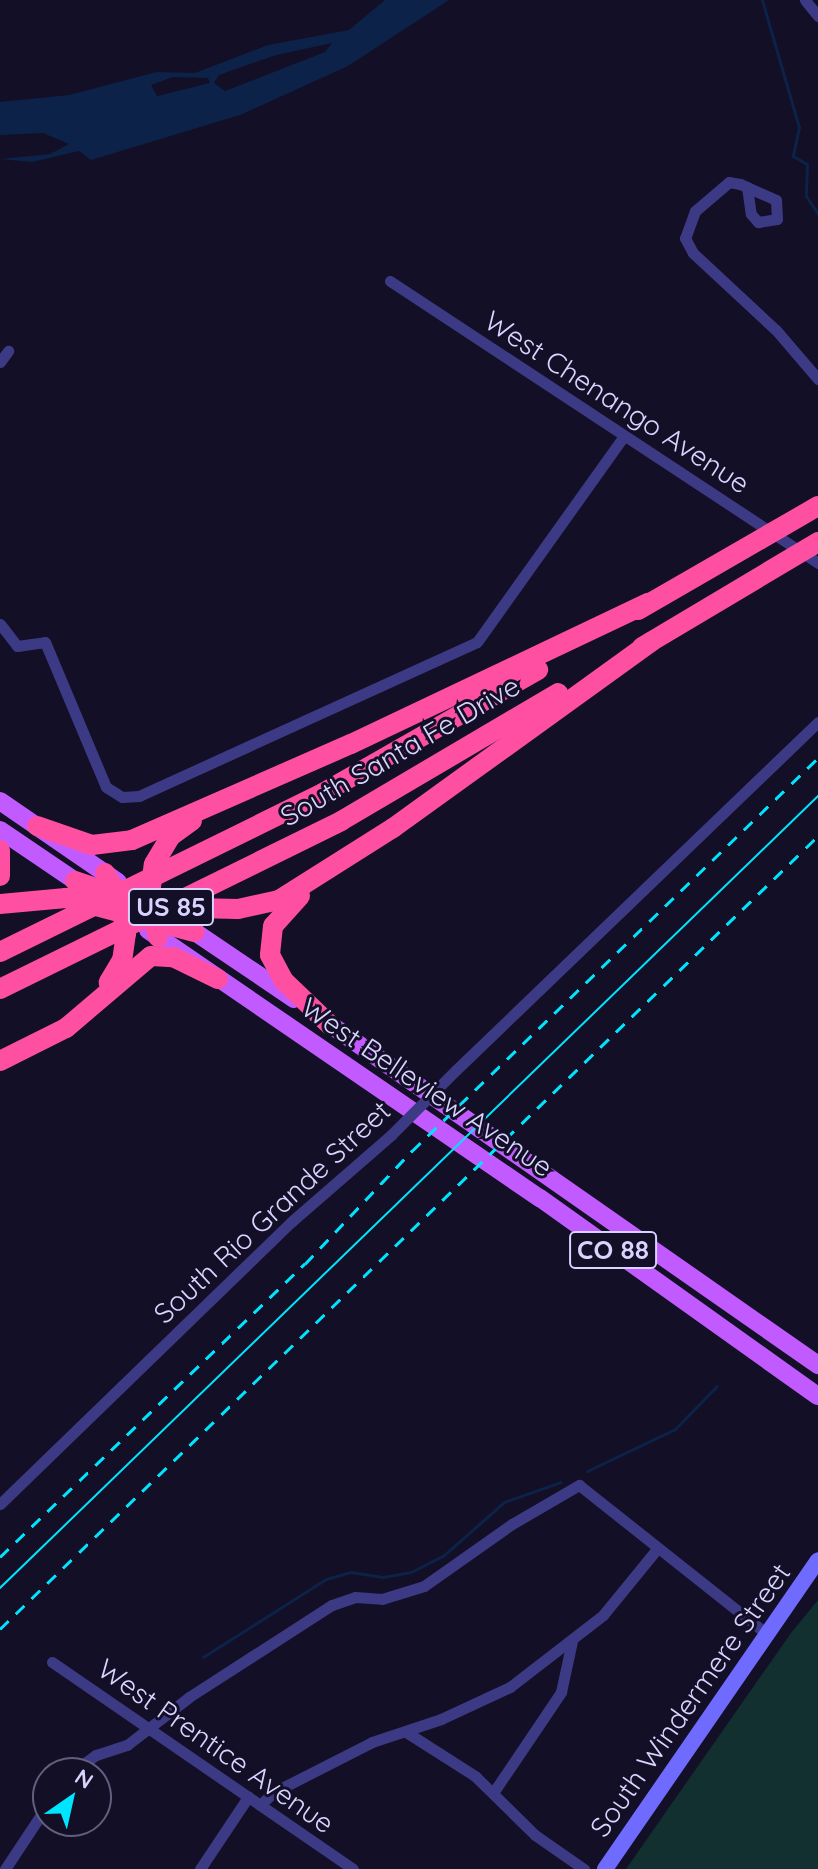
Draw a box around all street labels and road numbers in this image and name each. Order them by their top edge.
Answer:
street label: West Chenango Avenue [478,304,756,500]
street label: South Santa Fe Drive [274,669,526,833]
road number: US 85 [127,885,215,929]
street label: West Belleview Avenue [295,990,559,1184]
street label: South Rio Grande Street [147,1094,397,1330]
road number: CO 88 [569,1228,657,1272]
street label: South Windermere Street [583,1557,797,1843]
street label: West Prentice Avenue [91,1652,341,1840]

